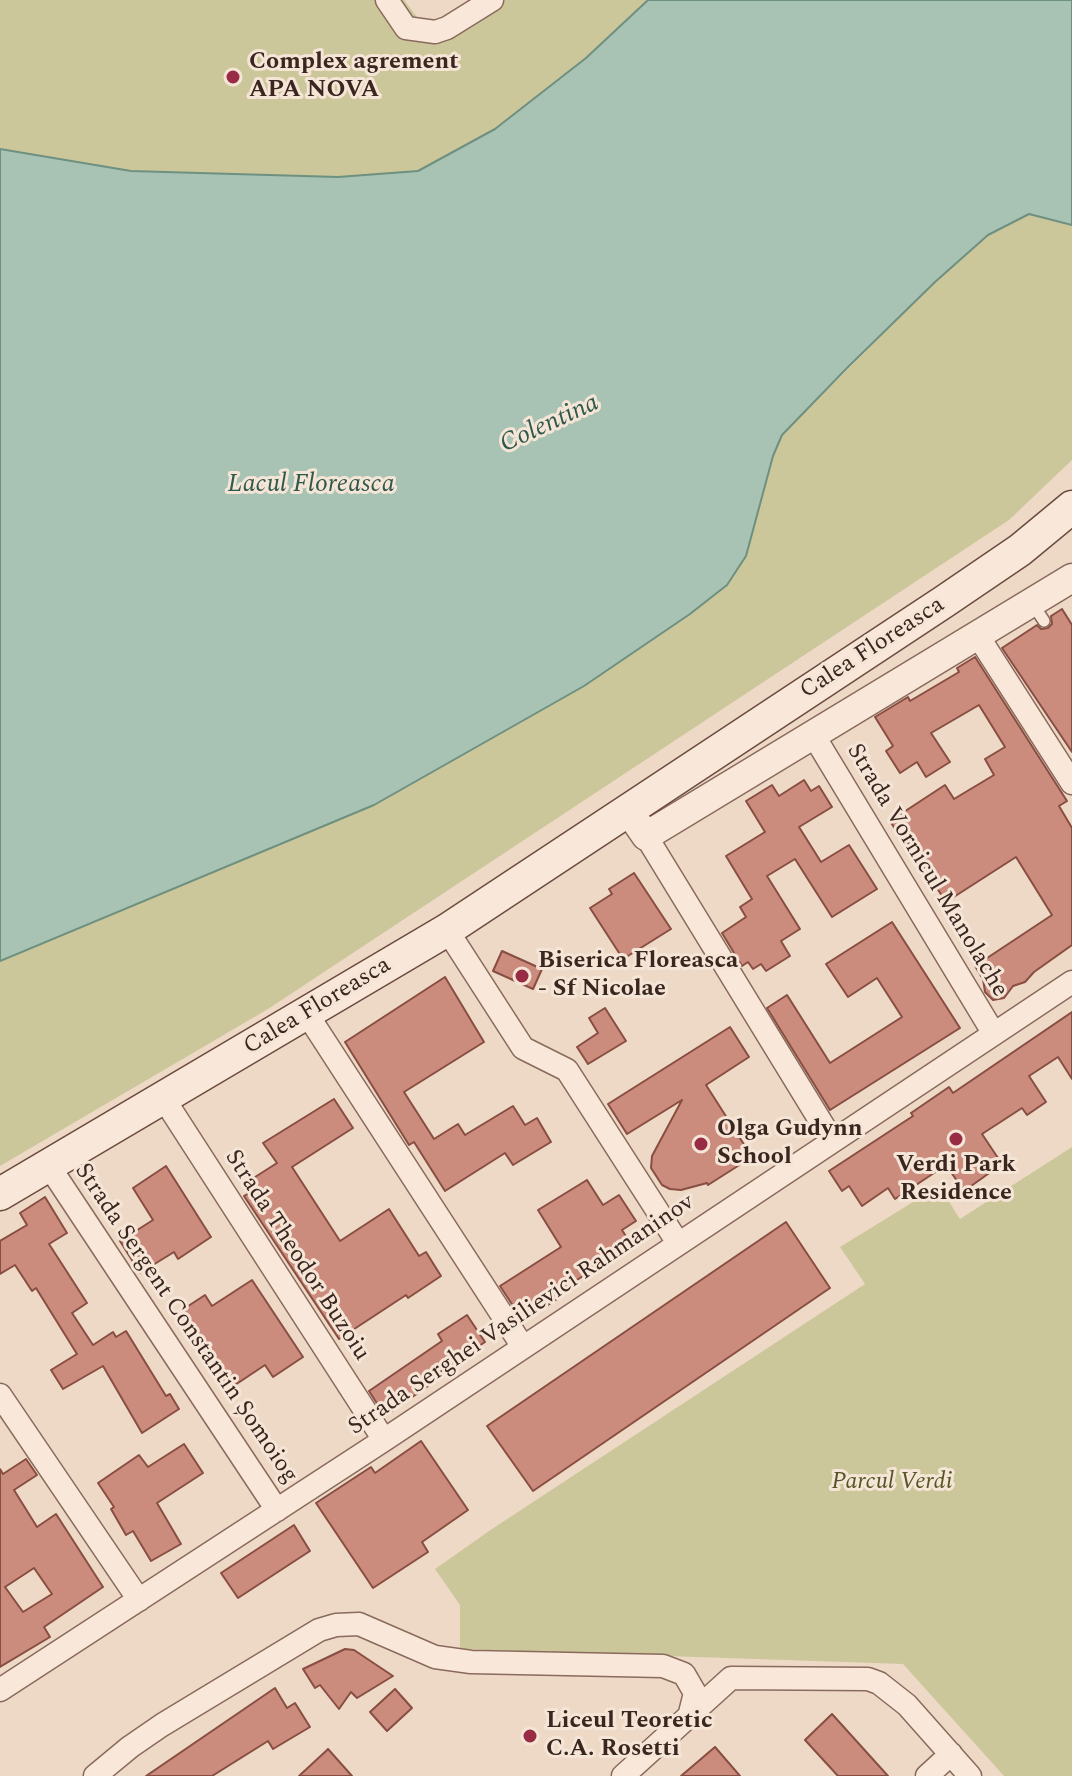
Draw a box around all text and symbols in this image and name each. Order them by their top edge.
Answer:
place label: Complex agrement APA NOVA [249,49,459,105]
marker: Complex agrement APA NOVA [224,68,242,86]
water label: Colentina [496,389,604,461]
water label: Lacul Floreasca [227,470,395,502]
street label: Calea Floreasca [795,592,951,706]
street label: Strada Vornicul Manolache [839,739,1013,1003]
place label: Biserica Floreasca - Sf Nicolae [538,948,738,1004]
street label: Calea Floreasca [239,952,397,1062]
marker: Biserica Floreasca - Sf Nicolae [513,967,531,985]
place label: Olga Gudynn School [717,1116,863,1172]
marker: Verdi Park Residence [947,1130,965,1148]
marker: Olga Gudynn School [692,1135,710,1153]
street label: Strada Theodor Buzoiu [217,1145,375,1367]
place label: Verdi Park Residence [896,1152,1016,1208]
street label: Strada Sergent Constantin Șomoiog [67,1159,303,1489]
street label: Strada Serghei Vasilievici Rahmaninov [344,1189,700,1443]
park label: Parcul Verdi [831,1469,953,1497]
place label: Liceul Teoretic C.A. Rosetti [546,1708,713,1764]
marker: Liceul Teoretic C.A. Rosetti [521,1727,539,1745]

